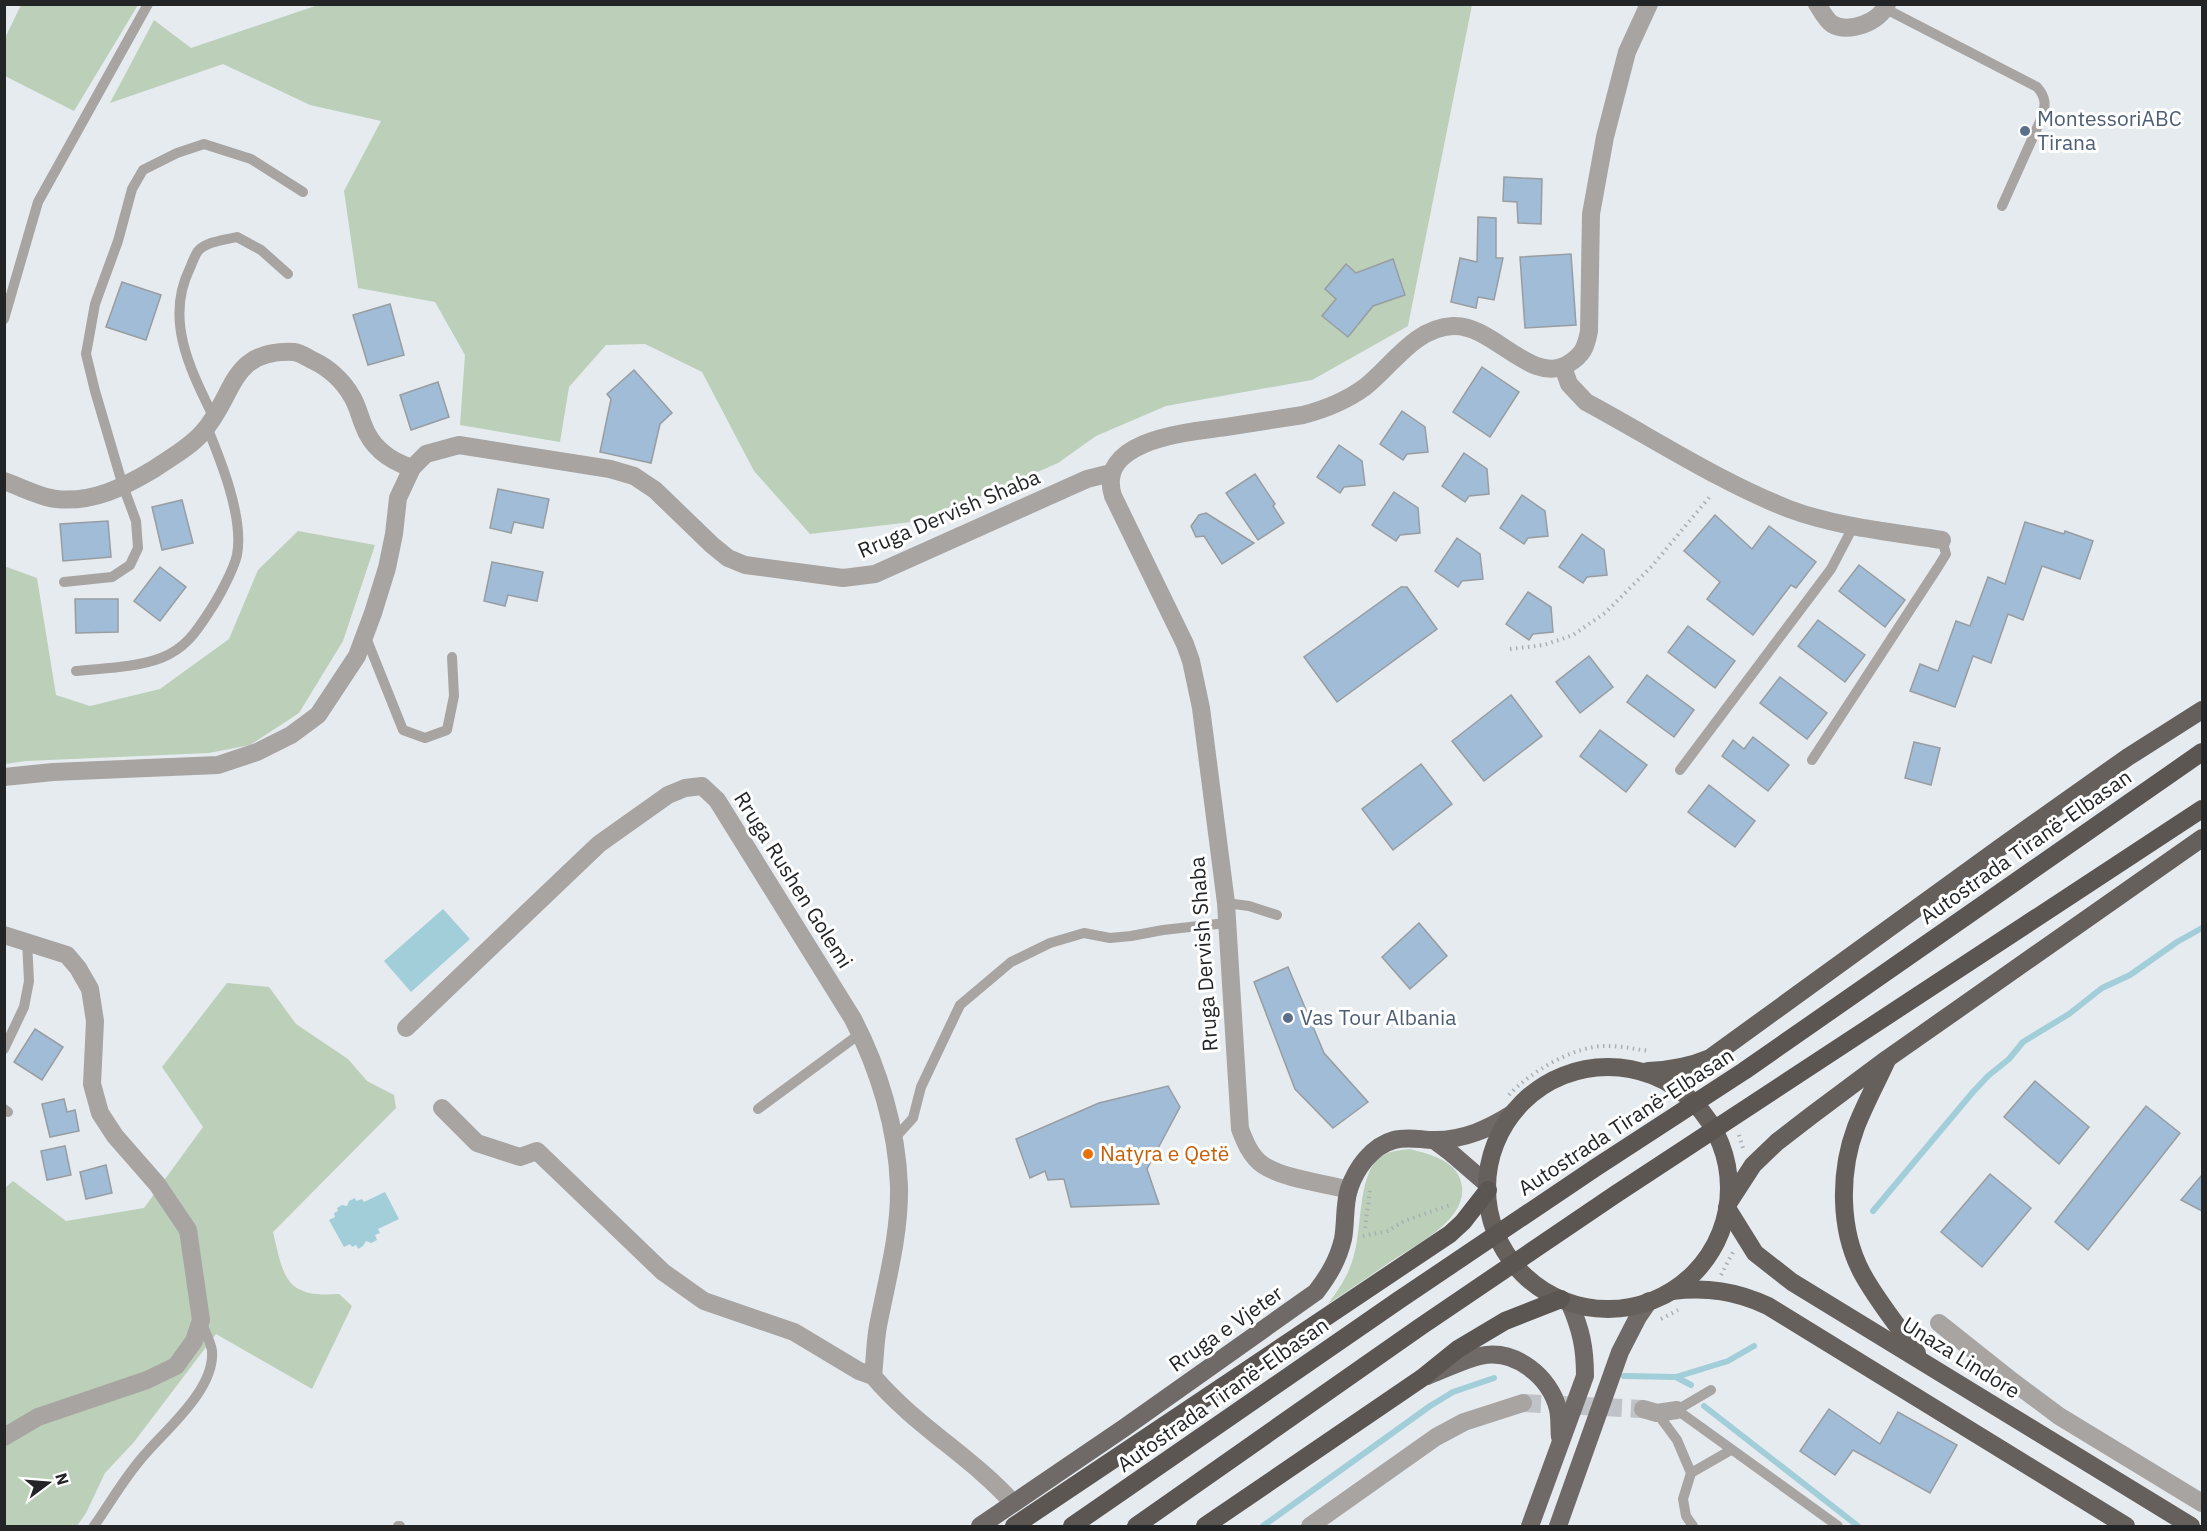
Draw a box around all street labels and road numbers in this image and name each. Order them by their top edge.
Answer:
street label: Rruga Dervish Shaba [853,462,1044,564]
street label: Autostrada Tiranë-Elbasan [1914,762,2137,930]
street label: Rruga Rushen Golemi [728,786,860,973]
street label: Rruga Dervish Shaba [1182,856,1224,1052]
street label: Autostrada Tiranë-Elbasan [1512,1041,1739,1202]
street label: Rruga e Vjeter [1163,1278,1288,1378]
street label: Autostrada Tiranë-Elbasan [1111,1310,1334,1478]
street label: Unaza Lindore [1897,1310,2026,1405]

